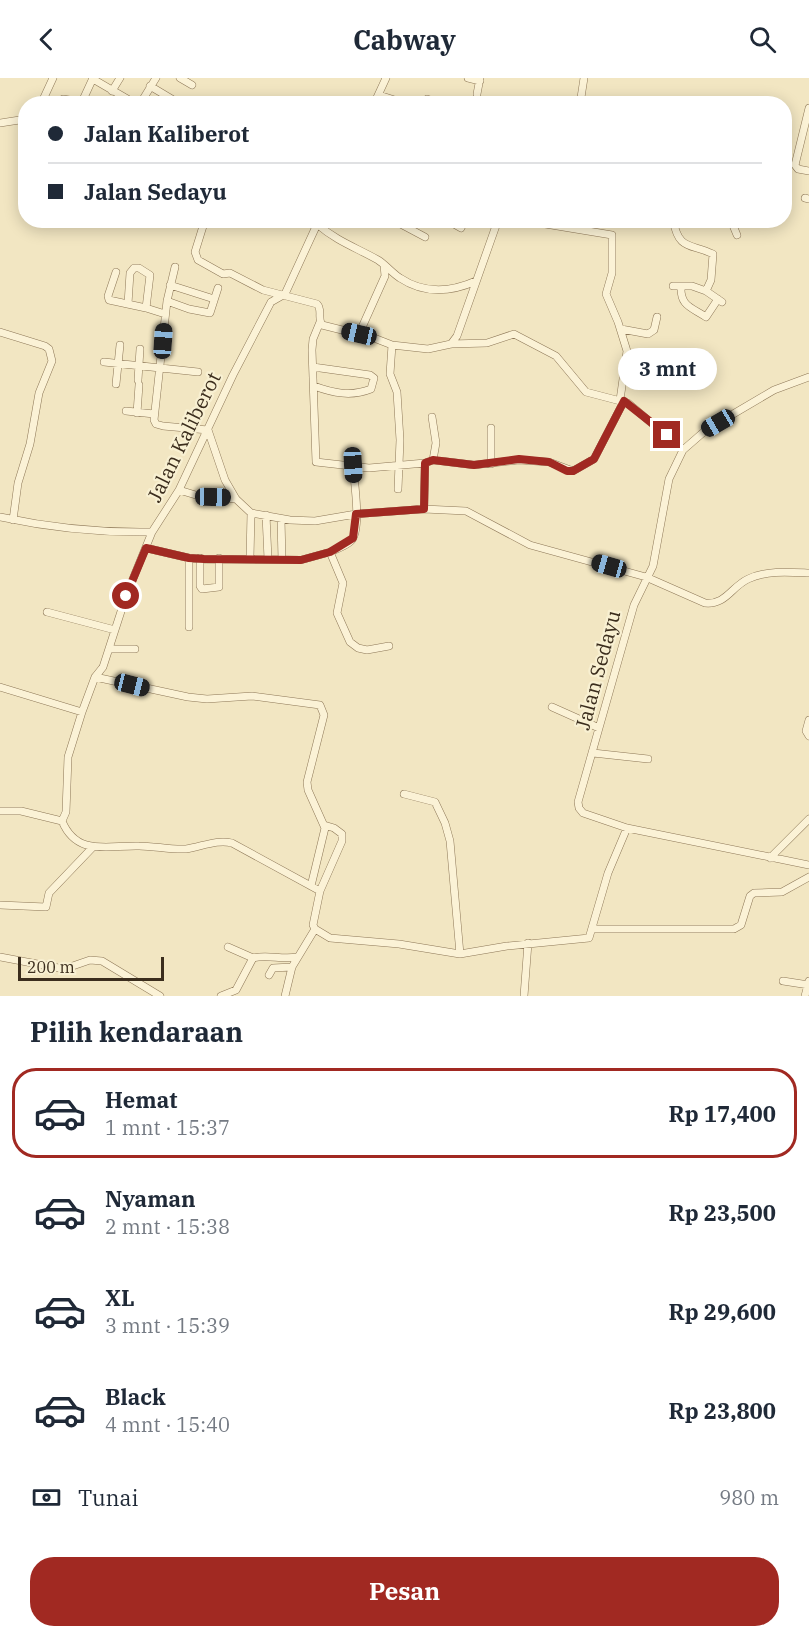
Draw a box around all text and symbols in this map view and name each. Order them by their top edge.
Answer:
text: Cabway [353,22,456,57]
icon: back [30,23,63,56]
icon: search [746,23,779,56]
text: Jalan Kaliberot [84,119,249,148]
text: Jalan Sedayu [84,177,227,206]
car [339,321,379,347]
car [153,322,173,360]
callout: 3 mnt [618,348,716,390]
text: 3 mnt [639,355,696,382]
street label: Jalan Kaliberot [140,367,227,506]
car [698,406,738,440]
route end [653,421,680,448]
car [343,447,363,483]
car [195,488,231,506]
car [589,552,629,580]
route start [112,582,139,609]
street label: Jalan Sedayu [569,607,626,733]
car [112,672,152,698]
scale bar [18,954,164,982]
text: 200 m [27,957,75,977]
text: Pilih kendaraan [30,1014,243,1049]
text: Hemat [105,1085,177,1114]
icon: car [33,1086,87,1140]
text: Rp 17,400 [669,1099,776,1128]
text: 1 mnt · 15:37 [105,1114,230,1141]
text: Nyaman [105,1184,196,1213]
icon: car [33,1185,87,1239]
text: Rp 23,500 [669,1198,776,1227]
text: 2 mnt · 15:38 [105,1213,230,1240]
text: XL [105,1283,135,1312]
icon: car [33,1284,87,1338]
text: Rp 29,600 [669,1297,776,1326]
text: 3 mnt · 15:39 [105,1312,230,1339]
text: Black [105,1382,166,1411]
icon: car [33,1383,87,1437]
text: Rp 23,800 [669,1396,776,1425]
text: 4 mnt · 15:40 [105,1411,230,1438]
icon: cash [30,1481,63,1514]
text: Tunai [78,1483,139,1512]
text: 980 m [719,1484,779,1511]
button: Pesan [30,1557,779,1626]

